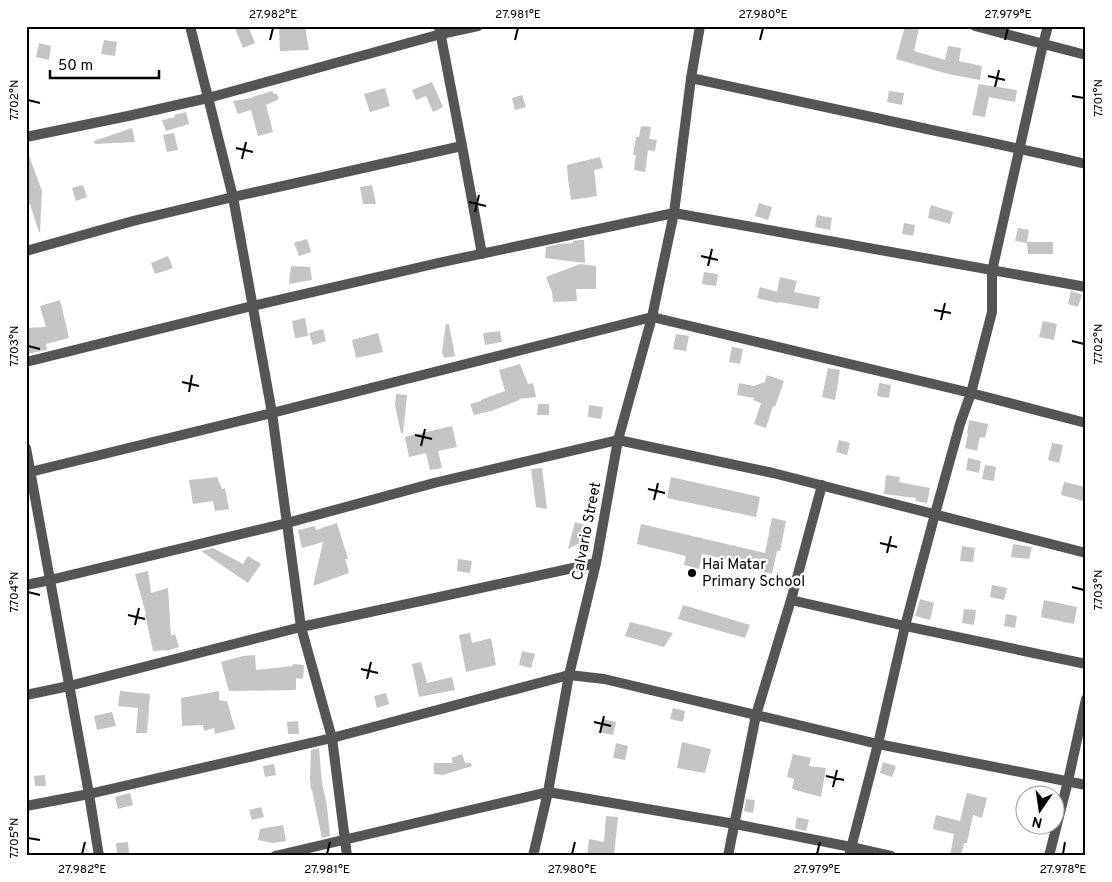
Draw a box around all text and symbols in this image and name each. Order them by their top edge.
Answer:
text: 27.982°E [249,7,297,23]
text: 27.981°E [495,7,541,23]
text: 27.980°E [738,7,788,23]
text: 27.979°E [984,7,1032,23]
scale bar [50,48,159,80]
text: 50 m [58,57,93,76]
text: 7.701°N [1091,79,1107,117]
text: 7.702°N [7,80,23,120]
text: 7.702°N [1091,324,1107,364]
text: 7.703°N [7,326,23,366]
street label: Calvario Street [569,481,606,582]
place label: Hai Matar Primary School [702,556,805,592]
marker: Hai Matar Primary School [686,567,698,579]
text: 7.703°N [1091,570,1107,610]
text: 7.704°N [7,571,23,613]
north arrow [1014,784,1064,834]
text: N [1031,812,1044,831]
text: 7.705°N [7,817,23,859]
text: 27.982°E [58,862,106,878]
text: 27.981°E [304,862,350,878]
text: 27.980°E [547,862,597,878]
text: 27.979°E [793,862,841,878]
text: 27.978°E [1039,862,1087,878]

